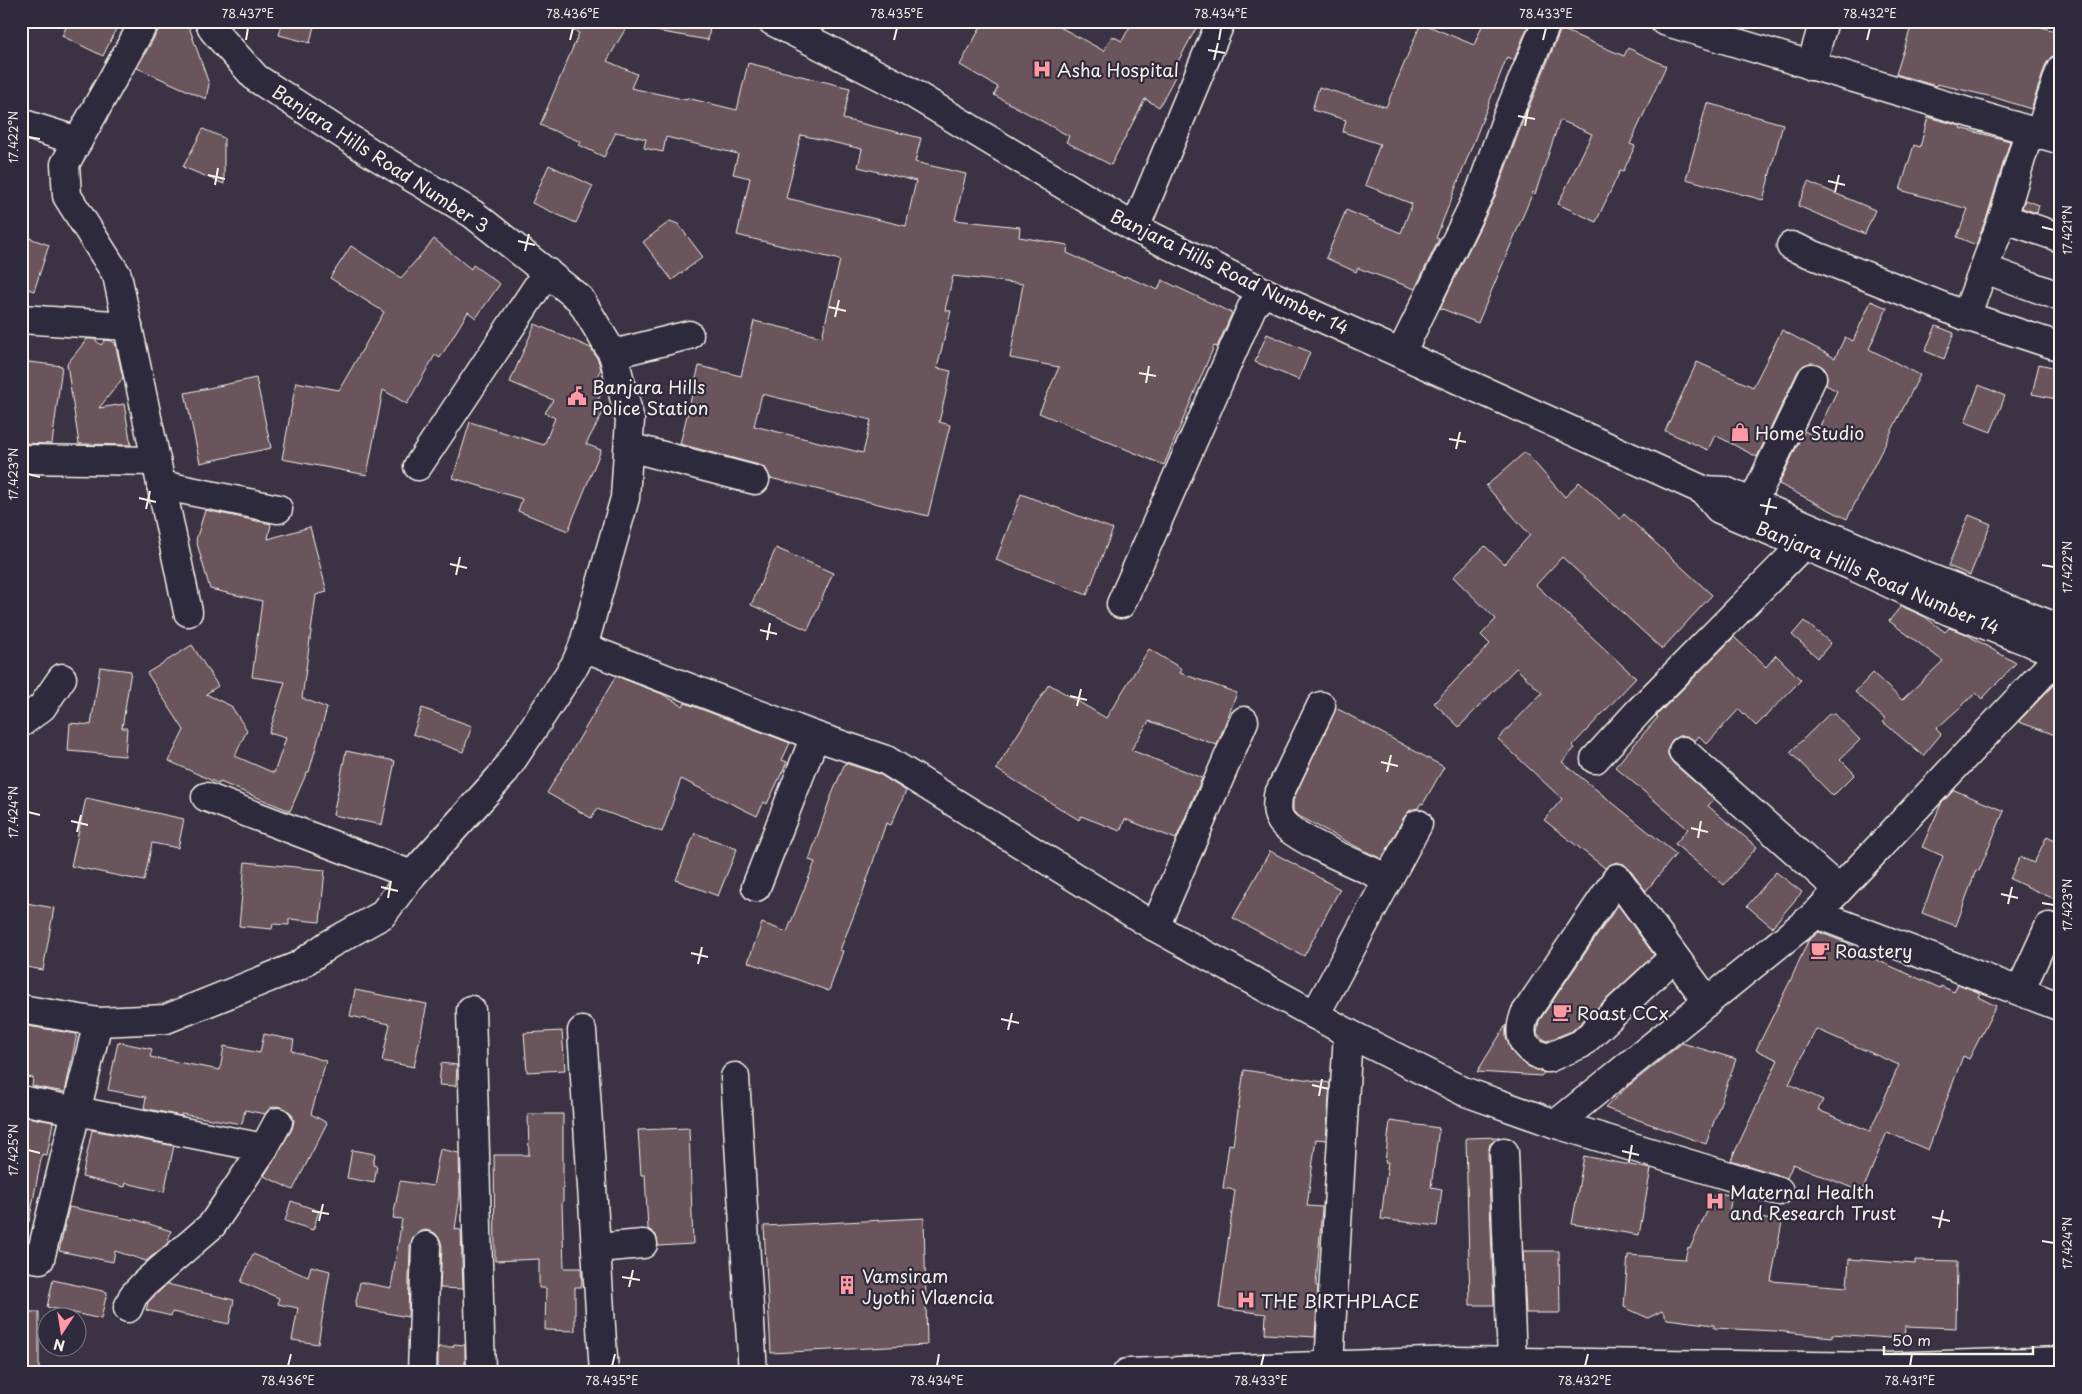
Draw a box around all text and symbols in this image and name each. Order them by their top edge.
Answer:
text: 78.437°E [222,4,274,22]
text: 78.436°E [546,4,600,22]
text: 78.435°E [871,4,923,22]
text: 78.434°E [1194,4,1248,22]
text: 78.433°E [1519,4,1573,22]
text: 78.432°E [1843,4,1897,22]
place label: Asha Hospital [1057,56,1179,83]
hospital icon: Asha Hospital [1031,58,1053,80]
street label: Banjara Hills Road Number 3 [267,77,495,239]
text: 17.422°N [4,111,22,163]
street label: Banjara Hills Road Number 14 [1106,201,1354,341]
text: 17.421°N [2058,205,2076,255]
place label: Banjara Hills Police Station [592,373,709,421]
public building icon: Banjara Hills Police Station [566,385,588,407]
place label: Home Studio [1755,419,1864,446]
shop icon: Home Studio [1729,421,1751,443]
text: 17.423°N [4,448,22,500]
street label: Banjara Hills Road Number 14 [1752,513,2004,641]
text: 17.422°N [2058,541,2076,593]
text: 17.424°N [4,786,22,838]
text: 17.423°N [2058,879,2076,931]
place label: Roastery [1835,937,1913,964]
cafe icon: Roastery [1809,939,1831,961]
place label: Roast CCx [1577,999,1669,1026]
cafe icon: Roast CCx [1551,1001,1573,1023]
text: 17.425°N [4,1124,22,1176]
place label: Maternal Health and Research Trust [1730,1178,1896,1226]
hospital icon: Maternal Health and Research Trust [1704,1190,1726,1212]
text: 17.424°N [2058,1217,2076,1269]
place label: Vamsiram Jyothi Vlaencia [862,1262,994,1310]
building icon: Vamsiram Jyothi Vlaencia [836,1274,858,1296]
place label: THE BIRTHPLACE [1261,1287,1419,1314]
hospital icon: THE BIRTHPLACE [1235,1289,1257,1311]
north arrow [38,1306,88,1356]
scale bar [1884,1324,2033,1356]
text: 50 m [1892,1328,1931,1351]
text: N [52,1334,67,1357]
text: 78.436°E [261,1371,315,1389]
text: 78.435°E [586,1371,638,1389]
text: 78.434°E [910,1371,964,1389]
text: 78.433°E [1234,1371,1288,1389]
text: 78.432°E [1558,1371,1612,1389]
text: 78.431°E [1885,1371,1935,1389]

